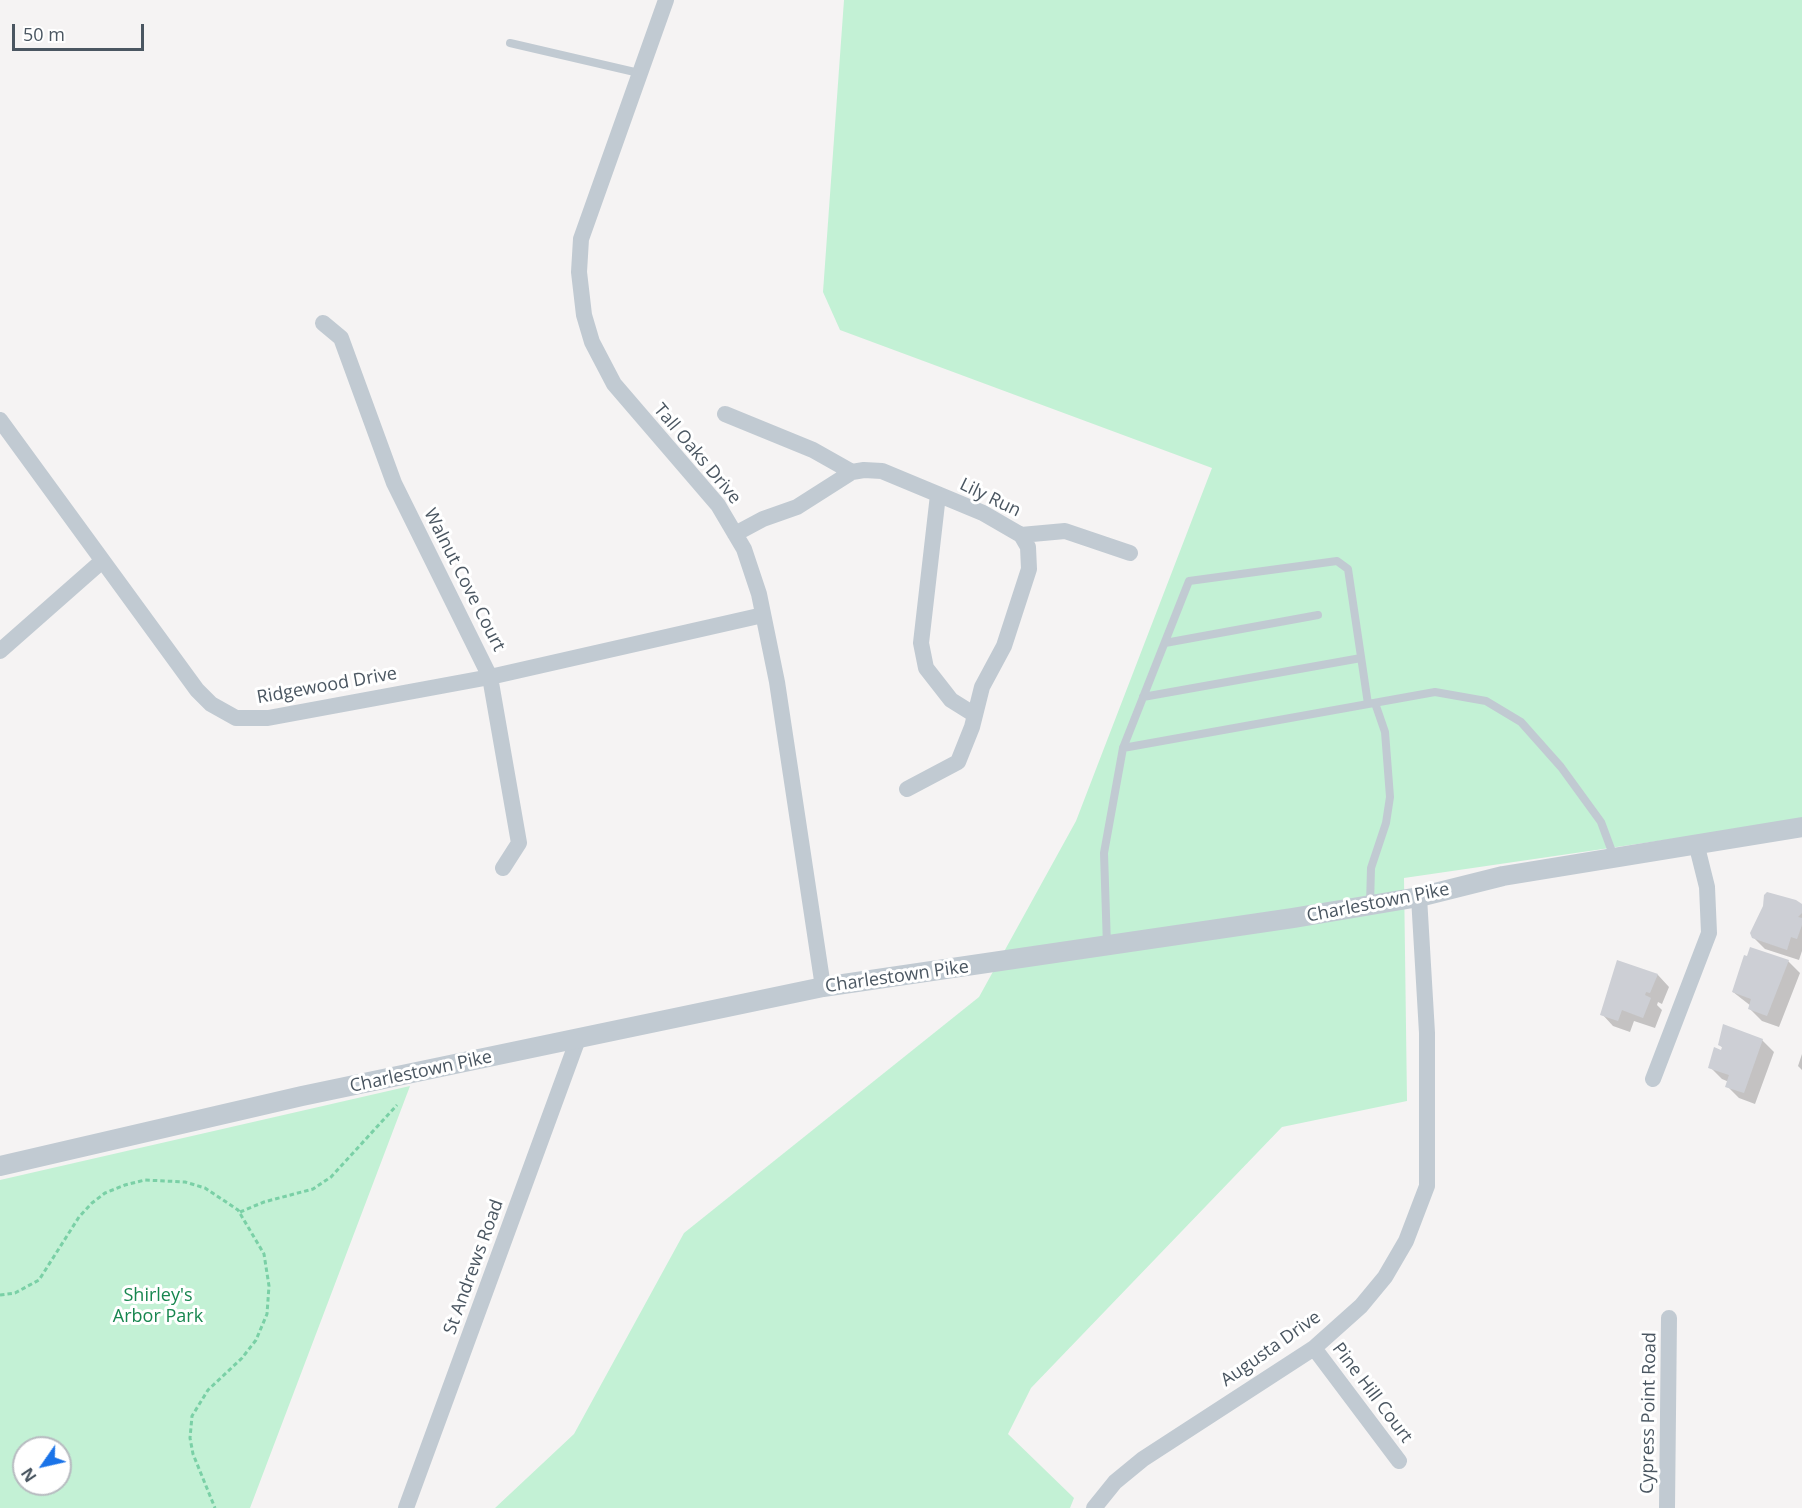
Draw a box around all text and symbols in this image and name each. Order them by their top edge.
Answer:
scale bar [15,12,147,50]
text: 50 m [23,22,65,46]
street label: Tall Oaks Drive [649,399,745,509]
street label: Lily Run [956,474,1024,522]
street label: Walnut Cove Court [419,505,509,655]
street label: Ridgewood Drive [255,663,399,709]
street label: Charlestown Pike [1305,879,1451,927]
street label: Charlestown Pike [824,956,970,998]
street label: Charlestown Pike [348,1046,494,1098]
street label: St Andrews Road [440,1197,508,1337]
park label: Shirley's Arbor Park [113,1285,203,1328]
street label: Augusta Drive [1217,1307,1325,1391]
street label: Cypress Point Road [1637,1332,1661,1494]
street label: Pine Hill Court [1327,1339,1417,1447]
north arrow [12,1436,72,1496]
text: N [16,1463,41,1486]

